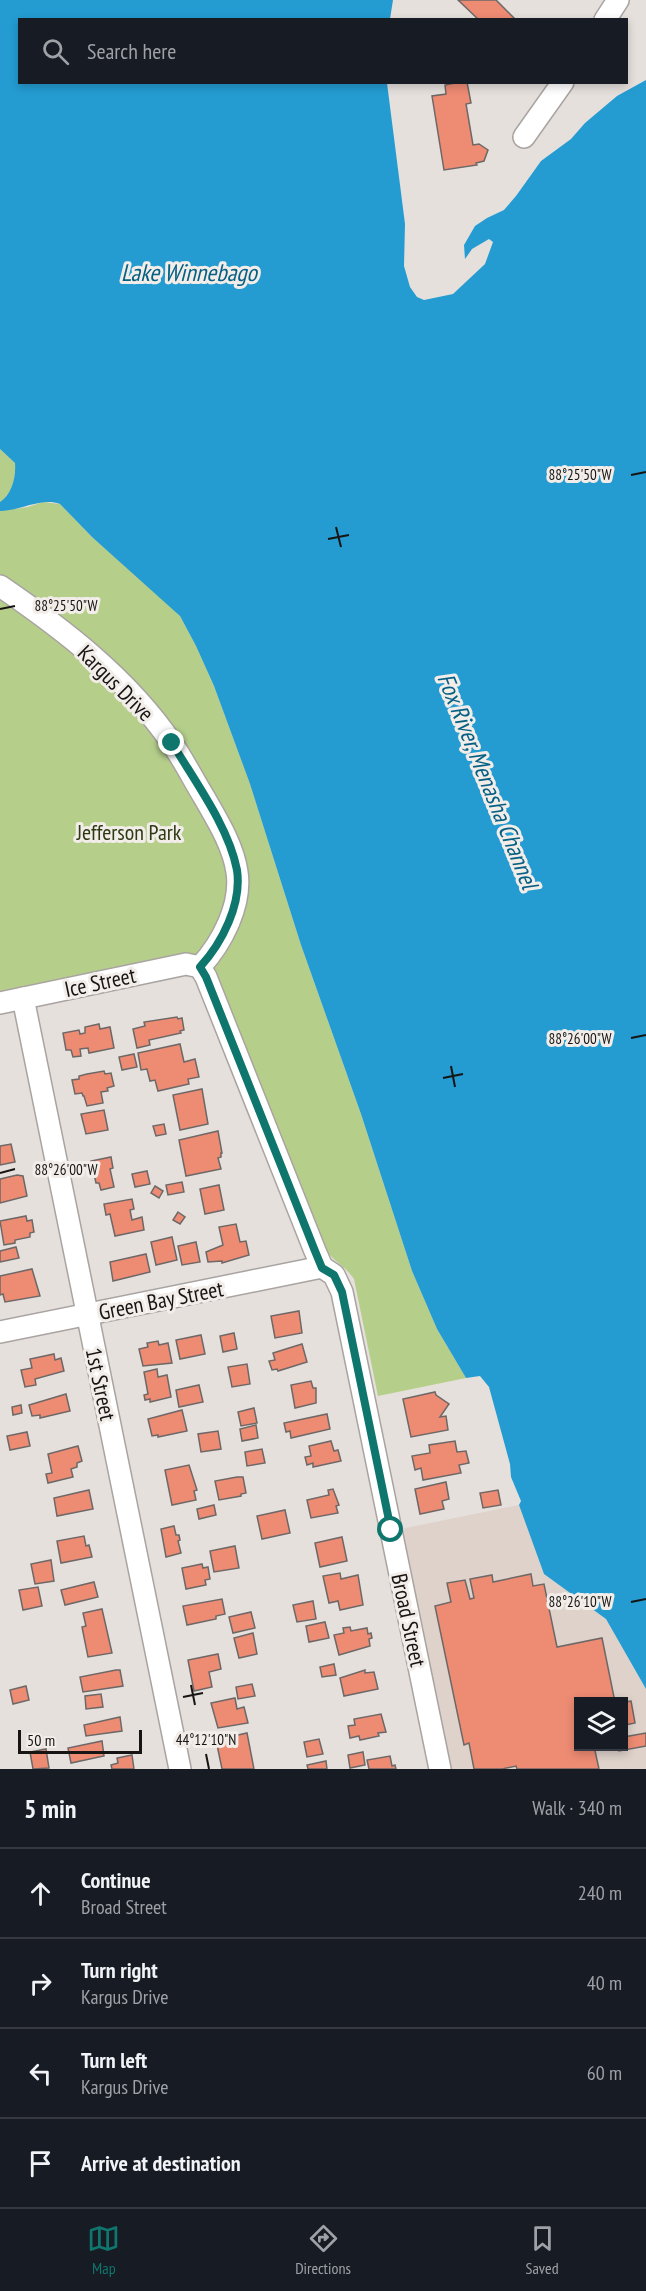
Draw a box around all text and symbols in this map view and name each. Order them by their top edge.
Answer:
search box [18,18,628,84]
icon: search [39,35,72,68]
text: Search here [87,37,176,65]
water label: Lake Winnebago [121,257,259,288]
text: 88°25'50"W [548,465,612,484]
text: 88°25'50"W [34,596,98,615]
street label: Kargus Drive [72,639,160,727]
water label: Fox River, Menasha Channel [431,669,546,896]
route end [158,729,184,755]
park label: Jefferson Park [76,818,182,846]
street label: Ice Street [62,961,138,1003]
text: 88°26'00"W [548,1029,612,1048]
text: 88°26'00"W [34,1160,98,1179]
street label: Green Bay Street [96,1274,226,1326]
street label: 1st Street [80,1345,122,1423]
route start [377,1516,403,1542]
street label: Broad Street [385,1571,433,1669]
text: 88°26'10"W [548,1592,612,1611]
map controls [574,1697,628,1751]
button: layers [574,1697,628,1751]
scale bar [18,1727,142,1754]
text: 50 m [27,1730,55,1750]
text: 44°12'10"N [176,1730,236,1749]
text: 5 min [24,1792,77,1825]
text: Walk · 340 m [532,1795,622,1821]
text: Continue [81,1866,151,1894]
icon: ahead [24,1877,57,1910]
text: 240 m [578,1880,622,1906]
text: Broad Street [81,1894,167,1920]
text: Turn right [81,1956,158,1984]
icon: right [24,1967,57,2000]
text: 40 m [587,1970,622,1996]
text: Kargus Drive [81,1984,169,2010]
text: Turn left [81,2046,147,2074]
icon: left [24,2057,57,2090]
text: 60 m [587,2060,622,2086]
text: Kargus Drive [81,2074,169,2100]
icon: arrive [24,2147,57,2180]
text: Arrive at destination [81,2149,241,2177]
tab: Map [87,2222,120,2278]
tab: Directions [295,2222,351,2278]
tab: Saved [526,2222,559,2278]

